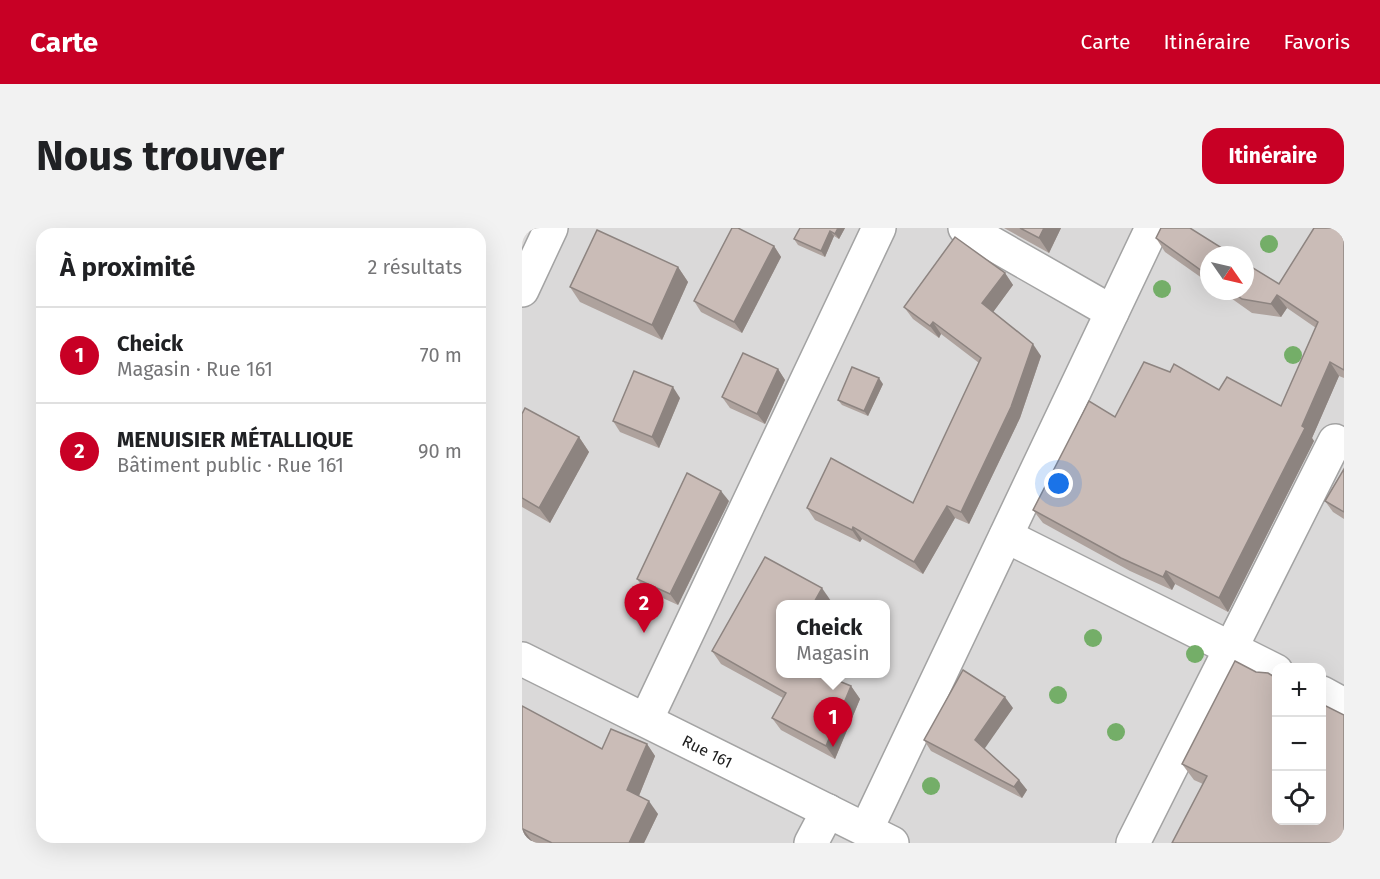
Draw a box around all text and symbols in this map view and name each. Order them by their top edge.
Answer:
text: Carte [30,26,98,59]
text: Carte [1081,29,1130,55]
text: Itinéraire [1163,29,1250,55]
text: Favoris [1283,29,1350,55]
button: Itinéraire [1202,128,1344,184]
text: Nous trouver [36,131,284,181]
north arrow [1200,246,1254,300]
text: À proximité [60,252,195,283]
text: 2 résultats [367,255,462,279]
text: Cheick [117,330,183,357]
text: 1 [75,343,84,367]
text: 70 m [420,343,462,367]
text: Magasin · Rue 161 [117,357,273,381]
text: MENUISIER MÉTALLIQUE [117,426,353,453]
text: 2 [74,439,85,463]
text: 90 m [418,439,462,463]
text: Bâtiment public · Rue 161 [117,453,344,477]
your location [1044,469,1073,498]
pin: 2 [624,584,664,633]
popup [776,600,890,678]
text: Cheick [796,614,862,641]
text: Magasin [796,641,870,665]
map controls [1272,663,1326,825]
button: + [1272,663,1326,717]
pin: 1 [814,698,852,747]
button: − [1272,717,1326,771]
street label: Rue 161 [679,731,735,772]
button: locate [1272,771,1326,825]

